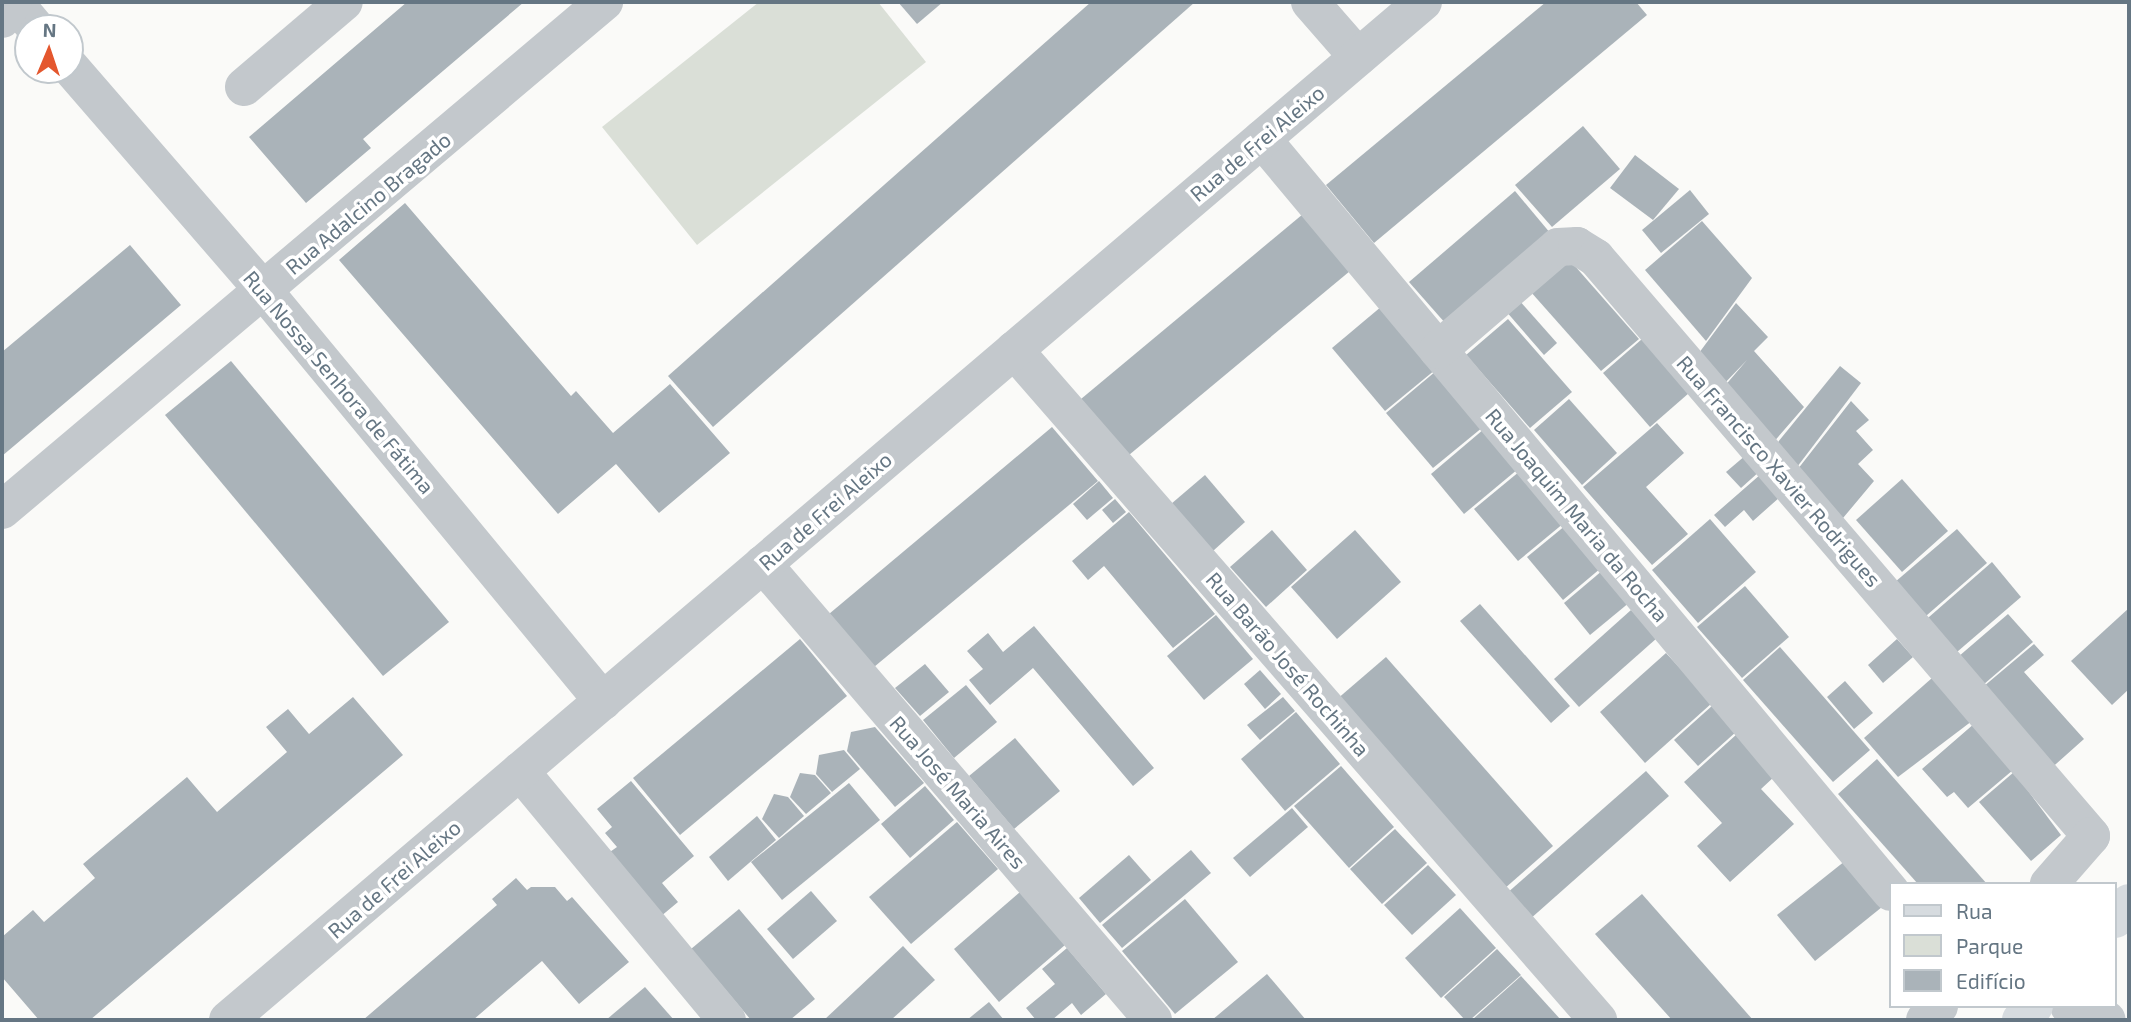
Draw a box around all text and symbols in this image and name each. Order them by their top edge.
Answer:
north arrow [14,14,84,84]
text: N [42,18,57,41]
street label: Rua de Frei Aleixo [1185,79,1329,207]
street label: Rua Adalcino Bragado [280,126,456,280]
street label: Rua Nossa Senhora de Fátima [238,266,440,498]
street label: Rua Francisco Xavier Rodrigues [1672,350,1886,592]
street label: Rua Joaquim Maria da Rocha [1480,403,1674,627]
street label: Rua de Frei Aleixo [753,446,897,576]
street label: Rua Barão José Rochinha [1201,567,1375,761]
street label: Rua José Maria Aires [885,710,1031,874]
street label: Rua de Frei Aleixo [322,814,466,944]
legend [1890,882,2117,1008]
text: Rua [1956,898,1992,923]
text: Parque [1956,933,2023,958]
text: Edifício [1956,968,2026,993]

